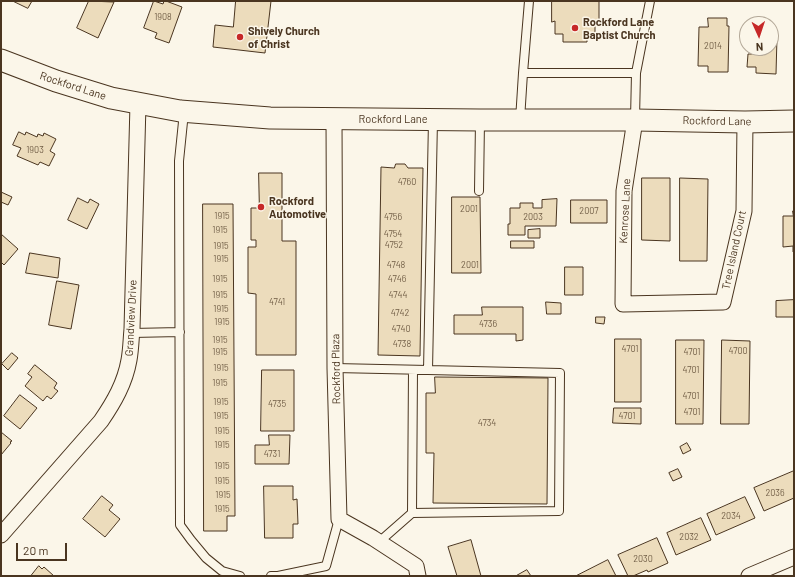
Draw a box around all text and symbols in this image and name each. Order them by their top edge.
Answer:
house number: 1908 [154,12,172,22]
place label: Rockford Lane Baptist Church [583,15,655,41]
north arrow [739,16,779,56]
marker: Rockford Lane Baptist Church [570,23,580,33]
place label: Shively Church of Christ [248,24,320,50]
marker: Shively Church of Christ [235,32,245,42]
house number: 2014 [704,41,722,51]
text: N [756,41,764,54]
street label: Rockford Lane [38,69,108,103]
street label: Rockford Lane [358,112,428,126]
street label: Rockford Lane [682,114,752,128]
house number: 1903 [26,145,44,155]
house number: 4760 [398,177,416,187]
street label: Kenrose Lane [617,178,633,244]
place label: Rockford Automotive [269,194,326,220]
marker: Rockford Automotive [256,202,266,212]
house number: 2001 [460,204,478,214]
house number: 2007 [579,206,599,216]
street label: Tree Island Court [719,209,749,291]
house number: 1915 [214,211,230,221]
house number: 4756 [384,212,402,222]
house number: 2003 [523,212,543,222]
house number: 1915 [212,225,228,235]
house number: 4754 [384,229,402,239]
house number: 4752 [385,240,403,250]
house number: 1915 [213,241,229,251]
house number: 1915 [213,254,229,264]
house number: 4748 [387,260,405,270]
house number: 2001 [461,260,479,270]
house number: 1915 [212,274,228,284]
house number: 4746 [388,274,406,284]
street label: Grandview Drive [122,279,140,357]
house number: 1915 [212,290,228,300]
house number: 4744 [389,290,407,300]
house number: 4741 [269,297,285,307]
house number: 1915 [213,304,229,314]
house number: 4742 [391,308,409,318]
house number: 1915 [214,317,230,327]
house number: 4736 [479,319,497,329]
house number: 4740 [392,324,410,334]
street label: Rockford Plaza [329,334,343,404]
house number: 1915 [212,335,228,345]
house number: 4738 [393,339,411,349]
house number: 4701 [622,344,638,354]
house number: 4700 [728,346,748,356]
house number: 1915 [212,347,228,357]
house number: 4701 [684,347,700,357]
house number: 1915 [213,363,229,373]
house number: 4701 [683,365,699,375]
house number: 1915 [212,378,228,388]
house number: 4701 [683,391,699,401]
house number: 1915 [213,397,229,407]
house number: 4735 [268,399,286,409]
house number: 4701 [684,407,700,417]
house number: 1915 [213,411,229,421]
house number: 4701 [619,411,635,421]
house number: 4734 [478,418,496,428]
house number: 1915 [214,426,230,436]
house number: 1915 [214,440,230,450]
house number: 4731 [264,449,280,459]
house number: 1915 [214,461,230,471]
house number: 1915 [214,476,230,486]
house number: 2036 [765,488,785,498]
house number: 1915 [215,490,231,500]
house number: 1915 [214,504,230,514]
house number: 2034 [721,511,741,521]
house number: 2032 [679,532,699,542]
scale bar [18,535,69,561]
text: 20 m [23,543,49,557]
house number: 2030 [633,554,653,564]

